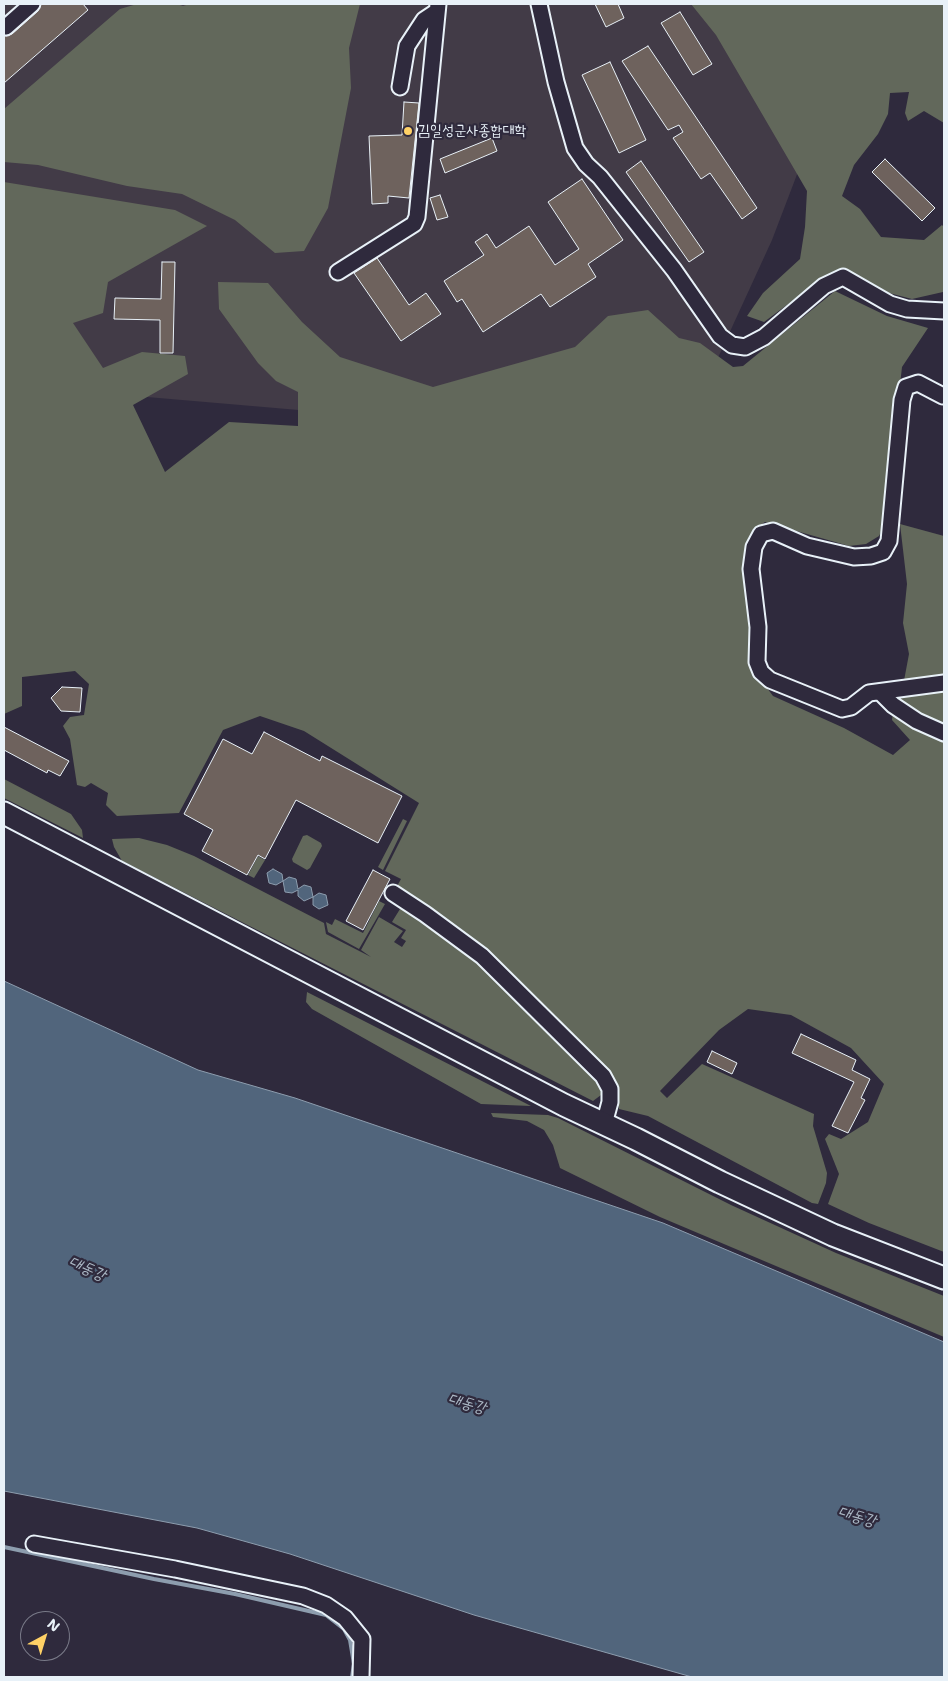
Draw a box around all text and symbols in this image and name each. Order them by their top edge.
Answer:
place label: 김일성군사종합대학 [418,122,527,140]
marker: 김일성군사종합대학 [402,125,414,137]
water label: 대동강 [65,1252,109,1286]
water label: 대동강 [446,1389,488,1419]
water label: 대동강 [836,1502,878,1532]
north arrow [20,1611,70,1661]
text: N [44,1615,64,1636]

